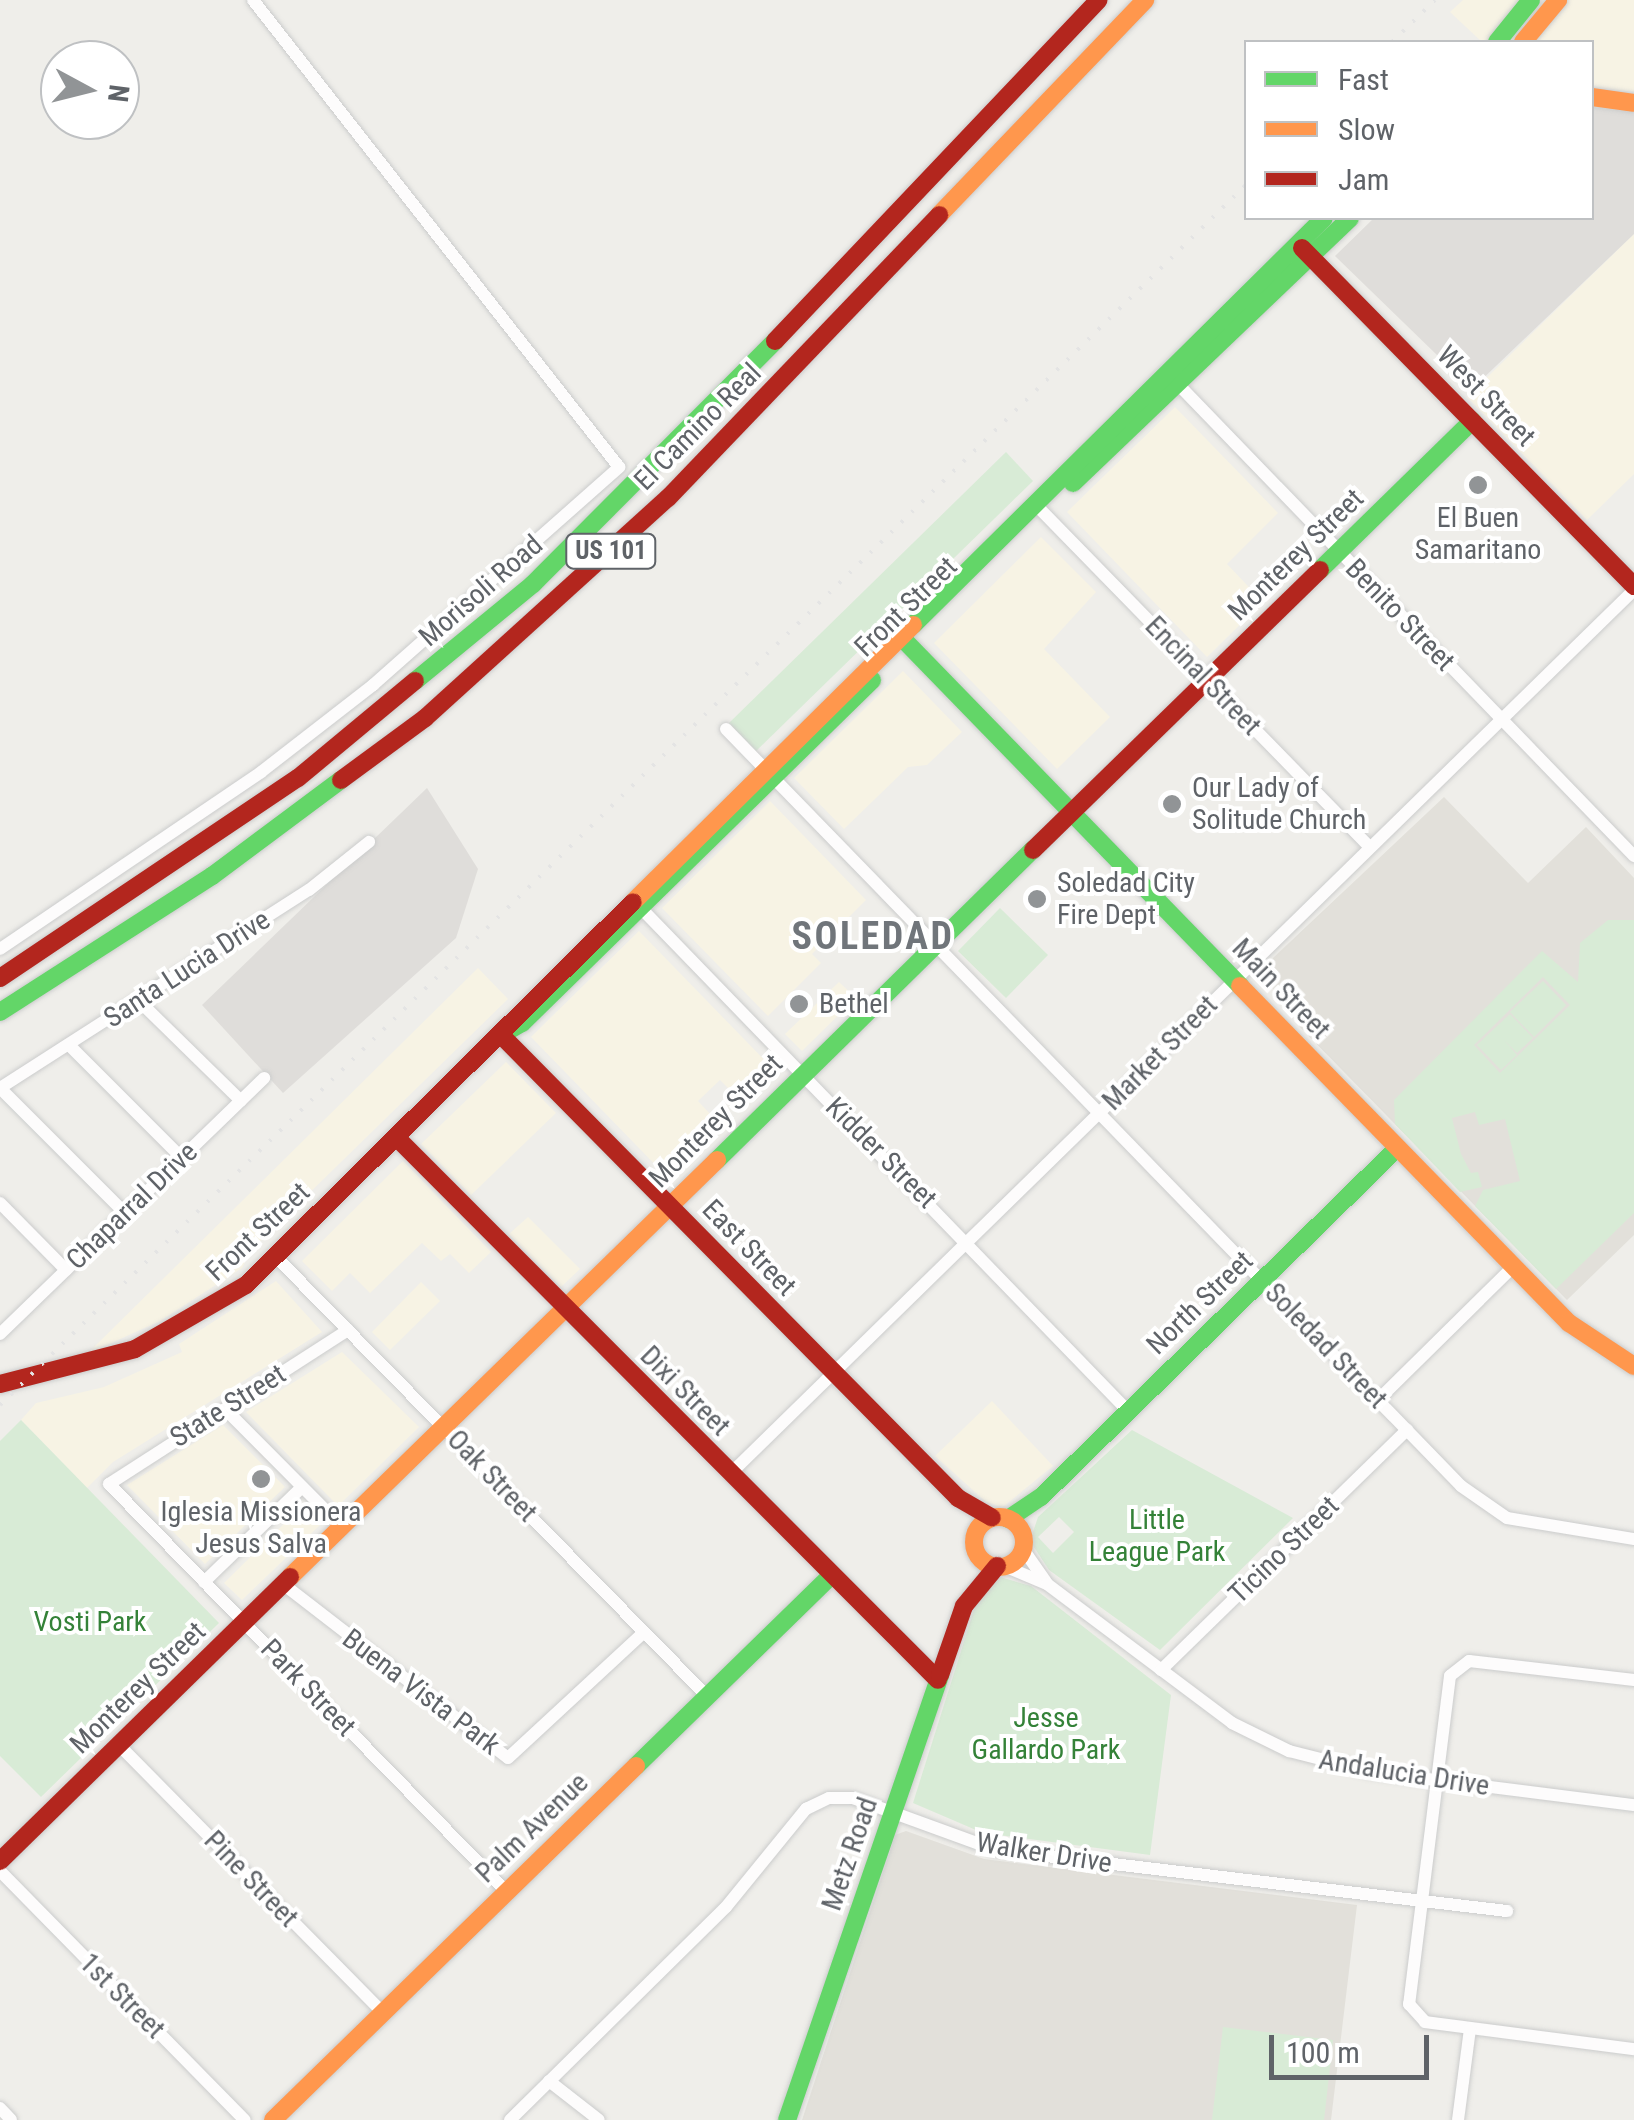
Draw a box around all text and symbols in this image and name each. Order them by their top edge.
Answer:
north arrow [40,40,140,140]
legend [1244,40,1594,220]
text: Fast [1338,62,1389,97]
text: N [101,83,136,104]
text: Slow [1338,112,1395,147]
text: Jam [1338,162,1389,197]
street label: West Street [1430,339,1542,453]
street label: El Camino Real [628,357,768,497]
marker: El Buen Samaritano [1467,474,1489,496]
street label: Monterey Street [1221,482,1371,628]
place label: El Buen Samaritano [1415,501,1541,567]
street label: Morisoli Road [412,528,550,654]
road number: US 101 [564,531,658,571]
street label: Front Street [848,550,964,664]
street label: Benito Street [1338,552,1462,678]
street label: Encinal Street [1138,610,1268,742]
place label: Our Lady of Solitude Church [1192,771,1366,837]
marker: Our Lady of Solitude Church [1161,793,1183,815]
place label: Soledad City Fire Dept [1057,866,1195,932]
marker: Soledad City Fire Dept [1026,888,1048,910]
street label: Santa Lucia Drive [98,903,276,1035]
district label: SOLEDAD [791,914,955,960]
street label: Main Street [1225,932,1337,1046]
place label: Bethel [819,987,889,1021]
street label: Market Street [1095,988,1225,1118]
marker: Bethel [788,993,810,1015]
street label: Monterey Street [642,1047,790,1195]
street label: Kidder Street [819,1091,943,1215]
street label: Chaparral Drive [60,1135,204,1277]
street label: Front Street [199,1176,317,1288]
street label: East Street [695,1193,803,1303]
street label: North Street [1140,1244,1260,1362]
street label: Soledad Street [1258,1276,1394,1416]
street label: Dixi Street [633,1339,737,1443]
street label: State Street [164,1357,292,1455]
street label: Oak Street [440,1423,544,1529]
marker: Iglesia Missionera Jesus Salva [250,1468,272,1490]
street label: Ticino Street [1222,1489,1346,1611]
place label: Iglesia Missionera Jesus Salva [160,1495,362,1561]
park label: Little League Park [1089,1503,1225,1569]
park label: Vosti Park [34,1605,146,1639]
street label: Monterey Street [63,1615,213,1761]
street label: Buena Vista Park [336,1622,506,1762]
street label: Park Street [254,1632,362,1744]
park label: Jesse Gallardo Park [972,1701,1120,1767]
street label: Andalucia Drive [1316,1743,1492,1803]
street label: Palm Avenue [469,1766,595,1890]
street label: Metz Road [815,1793,885,1915]
street label: Pine Street [197,1824,305,1934]
street label: Walker Drive [974,1826,1114,1880]
street label: 1st Street [72,1946,172,2046]
scale bar [1274,2015,1434,2077]
text: 100 m [1286,2035,1360,2070]

